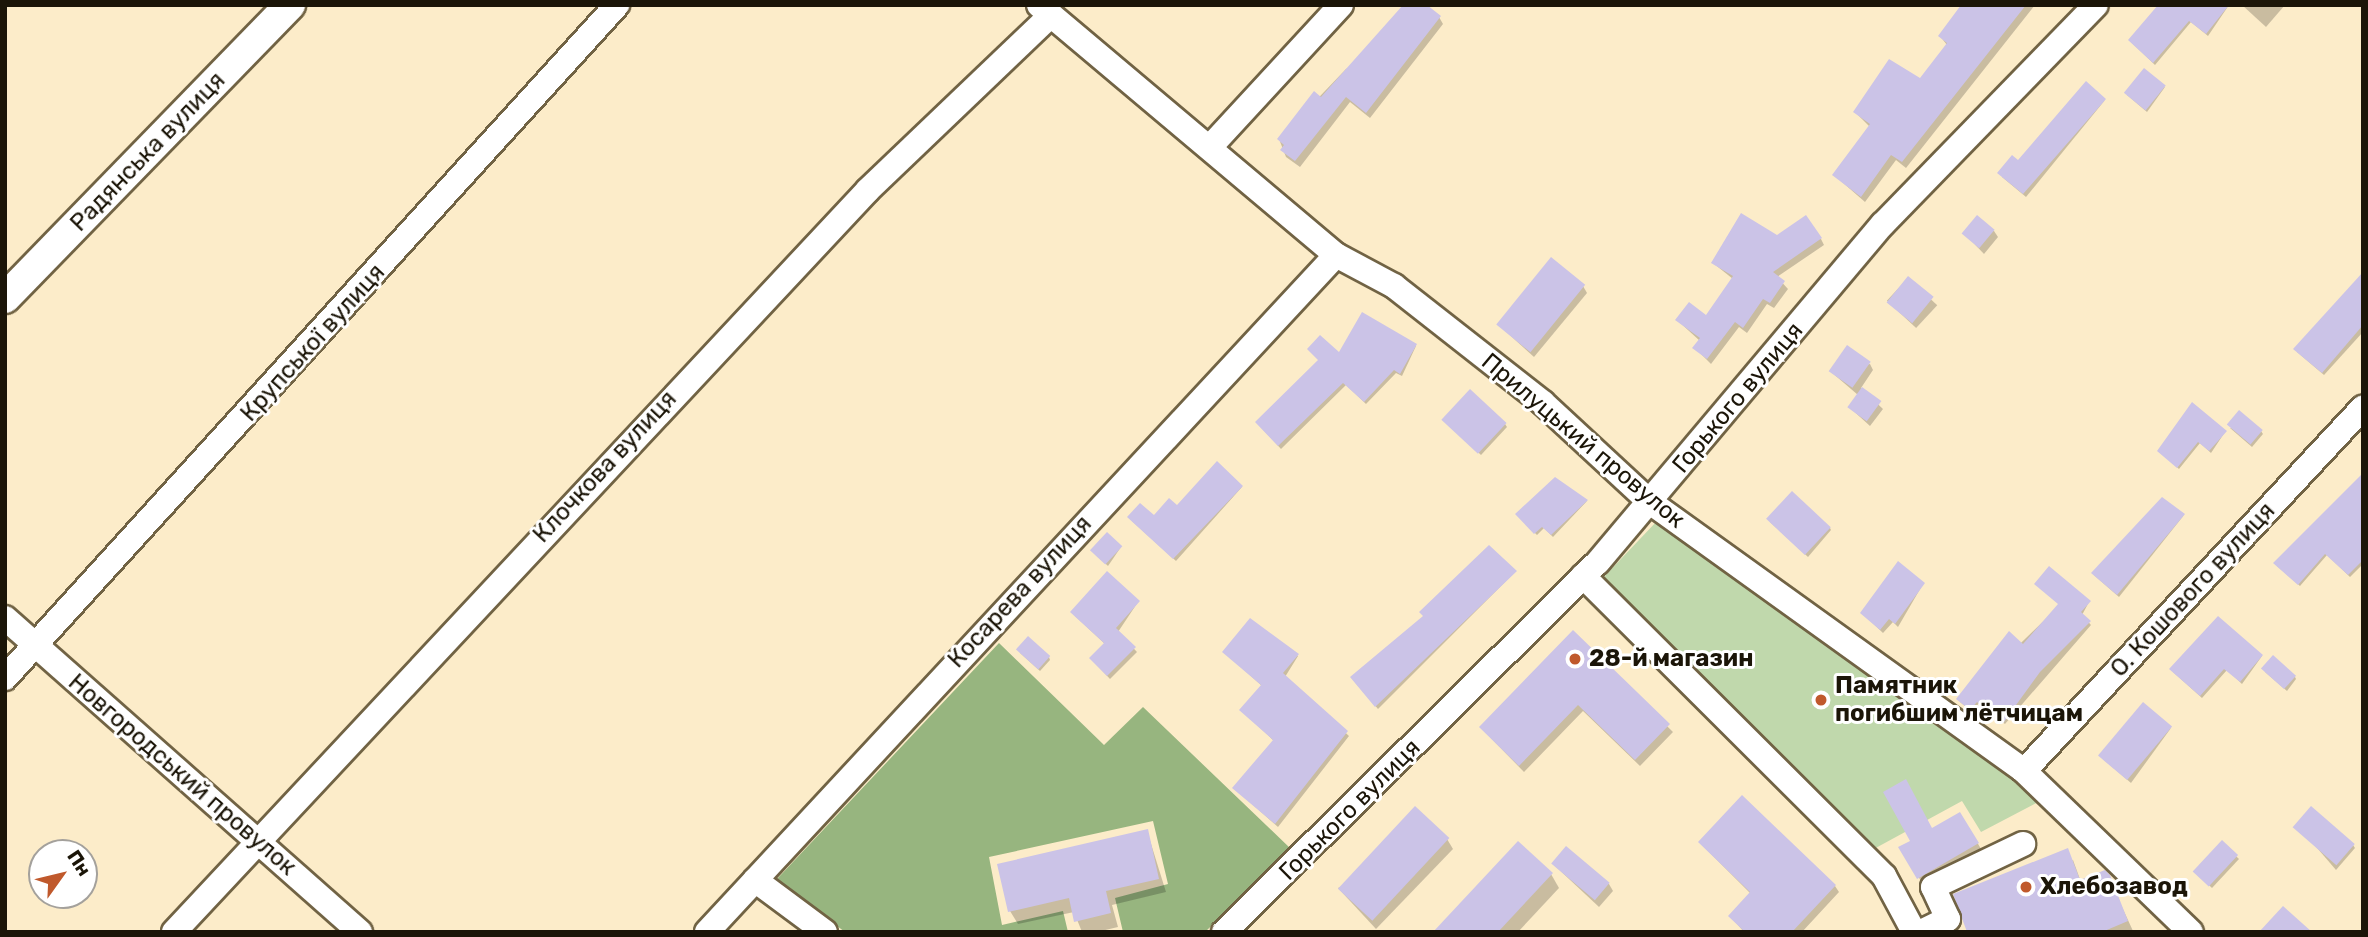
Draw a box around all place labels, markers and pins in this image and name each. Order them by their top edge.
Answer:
place label: 28-й магазин [1589,645,1753,673]
marker: 28-й магазин [1567,651,1583,667]
place label: Памятник погибшим лётчицам [1835,672,2083,728]
marker: Памятник погибшим лётчицам [1813,692,1829,708]
place label: Хлебозавод [2040,873,2188,901]
marker: Хлебозавод [2018,879,2034,895]

